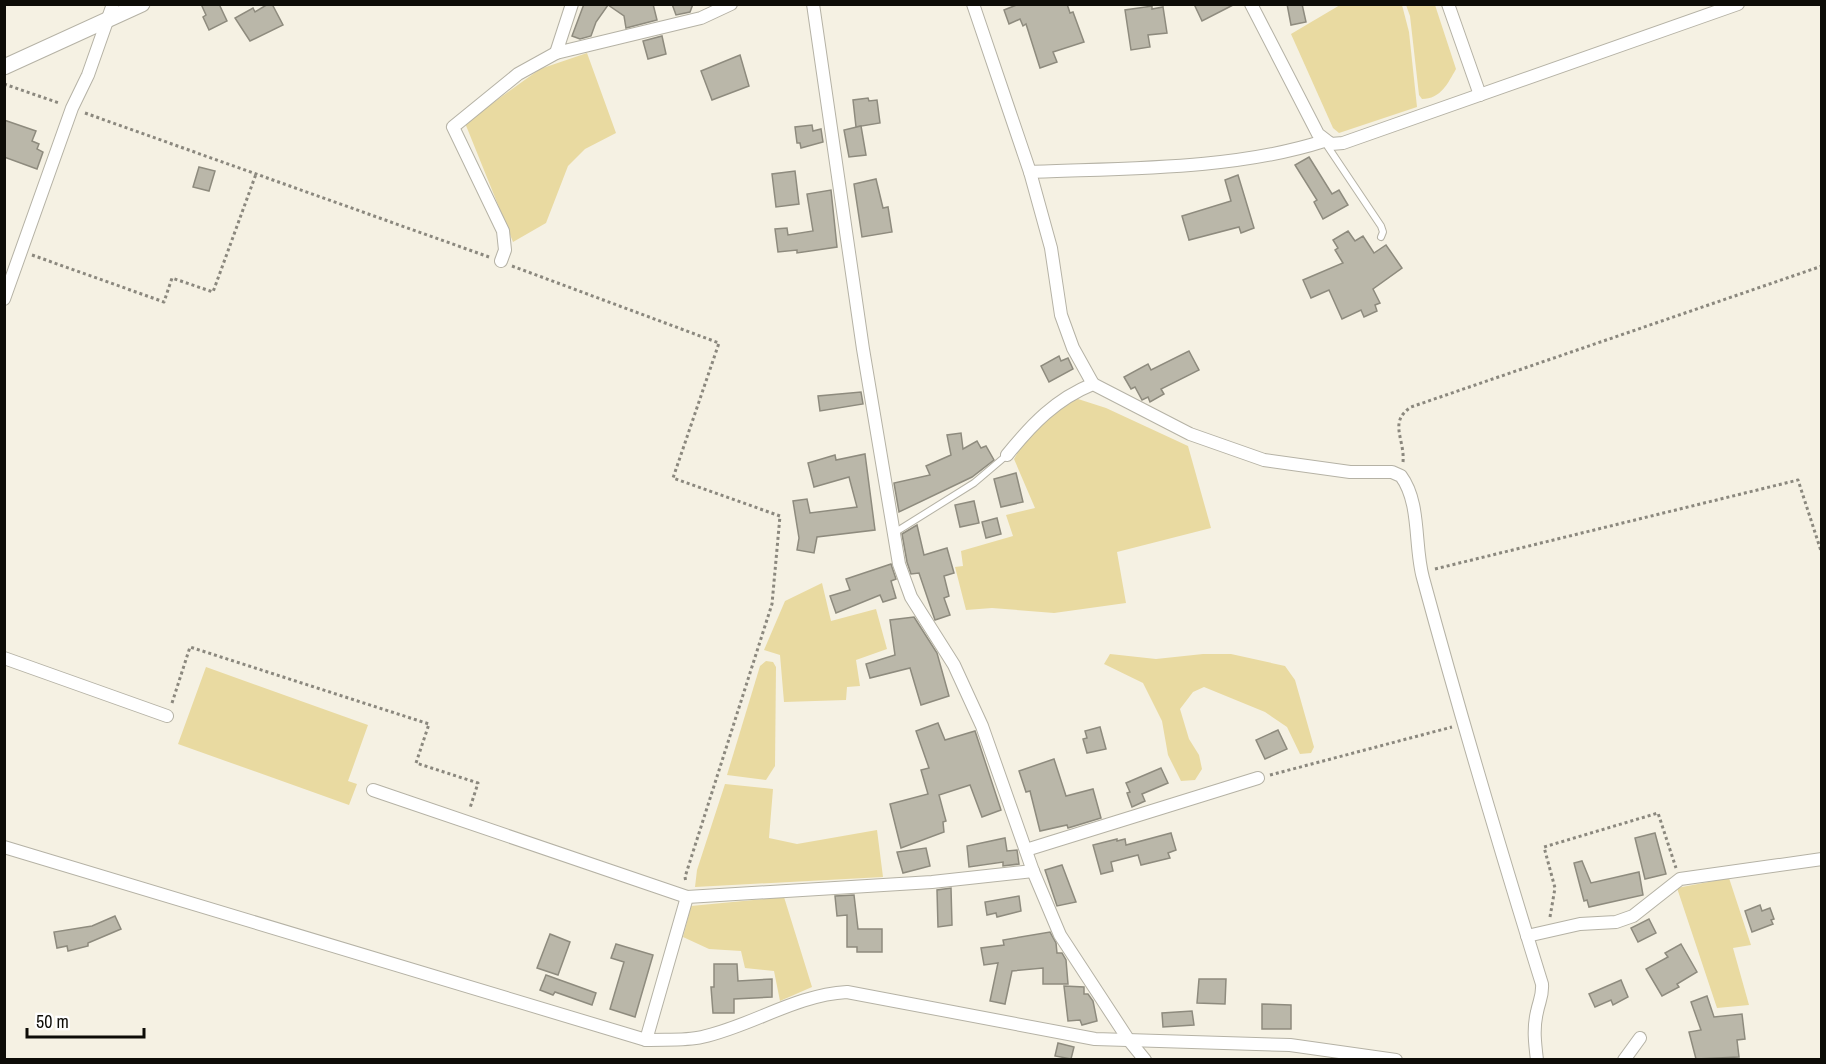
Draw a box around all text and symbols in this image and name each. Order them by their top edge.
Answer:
scale bar [27,1001,144,1039]
text: 50 m [36,1009,69,1034]

